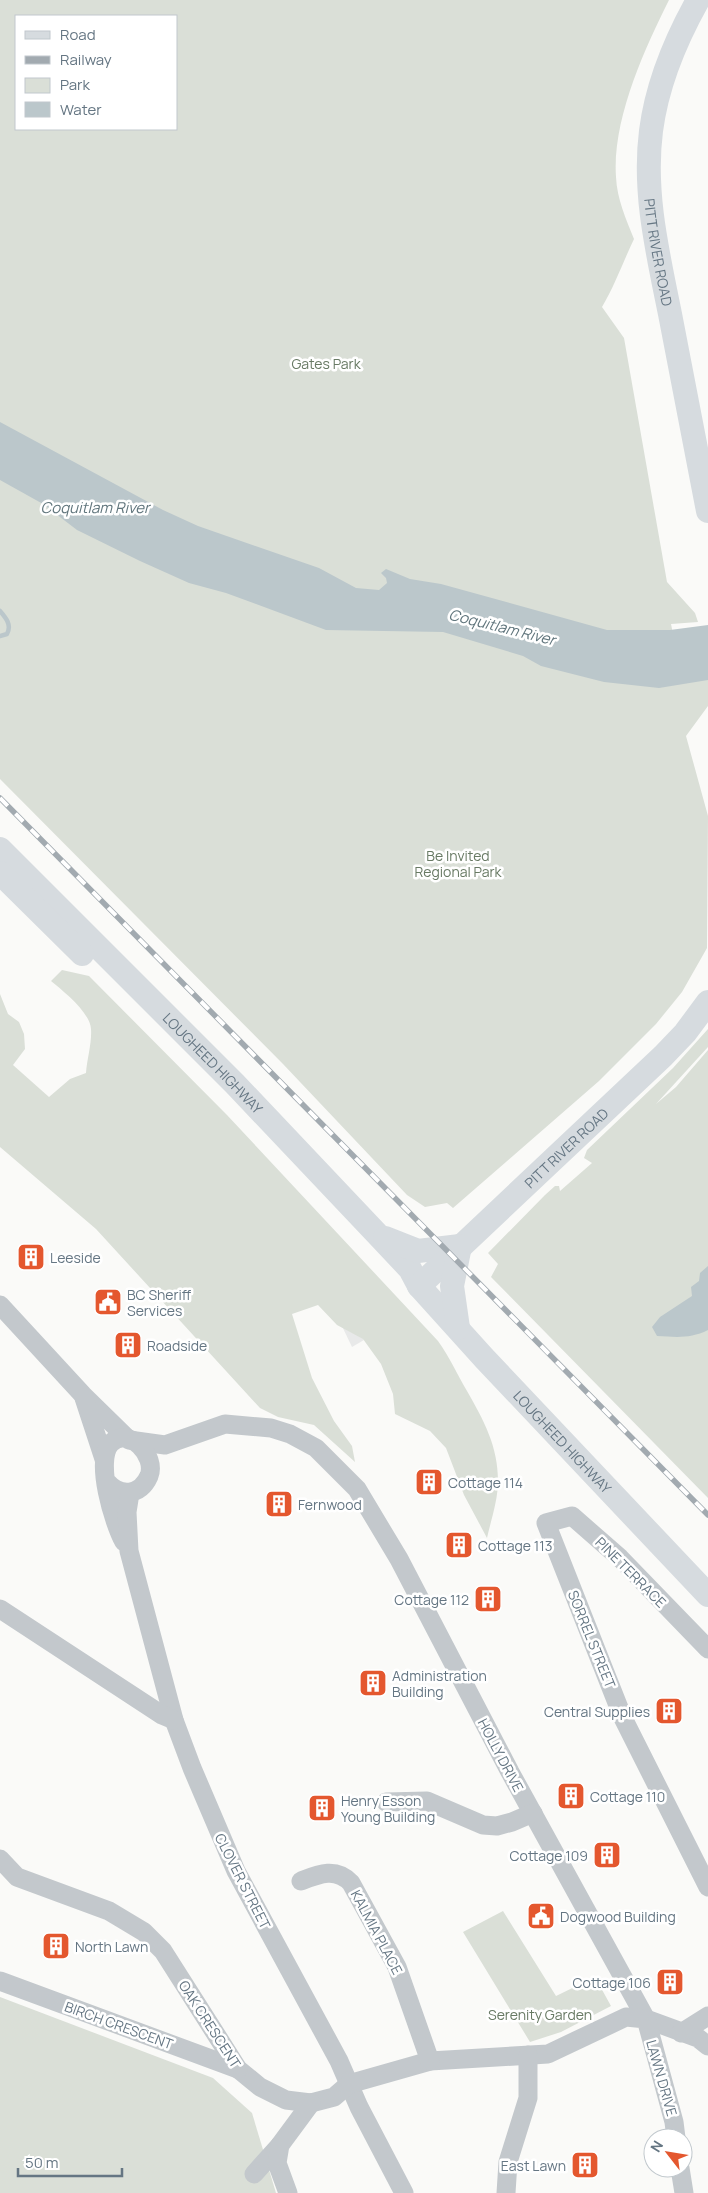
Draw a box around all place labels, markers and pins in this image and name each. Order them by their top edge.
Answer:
building icon: Leeside [16,1242,46,1272]
place label: Leeside [50,1248,101,1267]
place label: BC Sheriff Services [127,1285,192,1320]
public building icon: BC Sheriff Services [93,1287,123,1317]
building icon: Roadside [113,1330,143,1360]
place label: Roadside [147,1336,207,1355]
building icon: Cottage 114 [414,1467,444,1497]
place label: Cottage 114 [448,1473,523,1492]
building icon: Fernwood [264,1489,294,1519]
place label: Fernwood [298,1495,362,1514]
building icon: Cottage 113 [444,1530,474,1560]
place label: Cottage 113 [478,1536,552,1555]
building icon: Cottage 112 [473,1584,503,1614]
place label: Cottage 112 [394,1590,469,1609]
place label: Administration Building [392,1666,487,1701]
building icon: Administration Building [358,1668,388,1698]
building icon: Central Supplies [654,1696,684,1726]
place label: Central Supplies [544,1702,650,1721]
building icon: Cottage 110 [556,1781,586,1811]
place label: Cottage 110 [590,1787,665,1806]
place label: Henry Esson Young Building [341,1791,435,1826]
building icon: Henry Esson Young Building [307,1793,337,1823]
building icon: Cottage 109 [592,1840,622,1870]
place label: Cottage 109 [510,1846,588,1865]
public building icon: Dogwood Building [526,1901,556,1931]
place label: Dogwood Building [560,1907,676,1926]
building icon: North Lawn [41,1931,71,1961]
place label: North Lawn [75,1937,148,1956]
building icon: Cottage 106 [655,1967,685,1997]
place label: Cottage 106 [573,1973,651,1992]
building icon: East Lawn [570,2150,600,2180]
place label: East Lawn [501,2156,566,2175]

